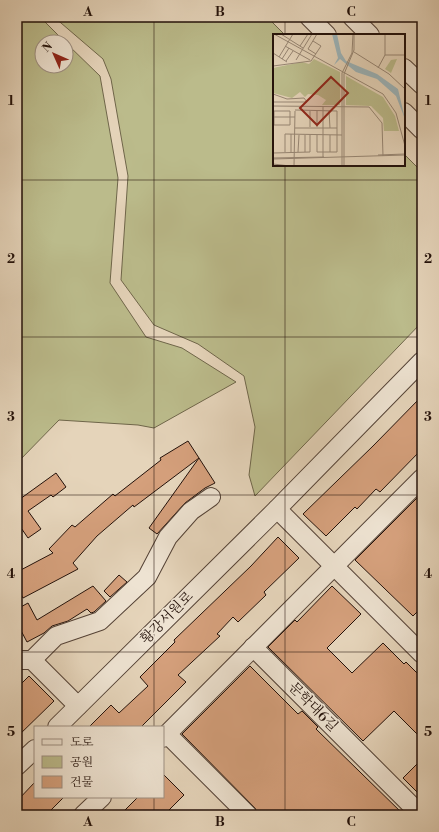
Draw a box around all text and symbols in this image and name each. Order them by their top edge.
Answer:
text: A [82,4,93,20]
text: B [215,4,225,20]
text: C [346,4,356,20]
north arrow [34,34,74,74]
inset map [273,34,405,166]
text: N [40,39,56,56]
text: 1 [8,93,15,109]
text: 1 [425,93,432,109]
text: 2 [7,251,15,267]
text: 2 [424,251,432,267]
text: 3 [7,409,15,425]
text: 3 [424,409,432,425]
text: 4 [7,566,16,582]
text: 4 [424,566,433,582]
street label: 황강서원로 [137,587,198,648]
street label: 문학대6길 [285,679,341,735]
text: 5 [7,724,15,740]
text: 5 [424,724,432,740]
legend [34,726,164,798]
text: 도로 [70,735,94,750]
text: 공원 [70,755,93,770]
text: 건물 [70,775,94,790]
text: A [82,814,93,830]
text: B [215,814,225,830]
text: C [346,814,356,830]

